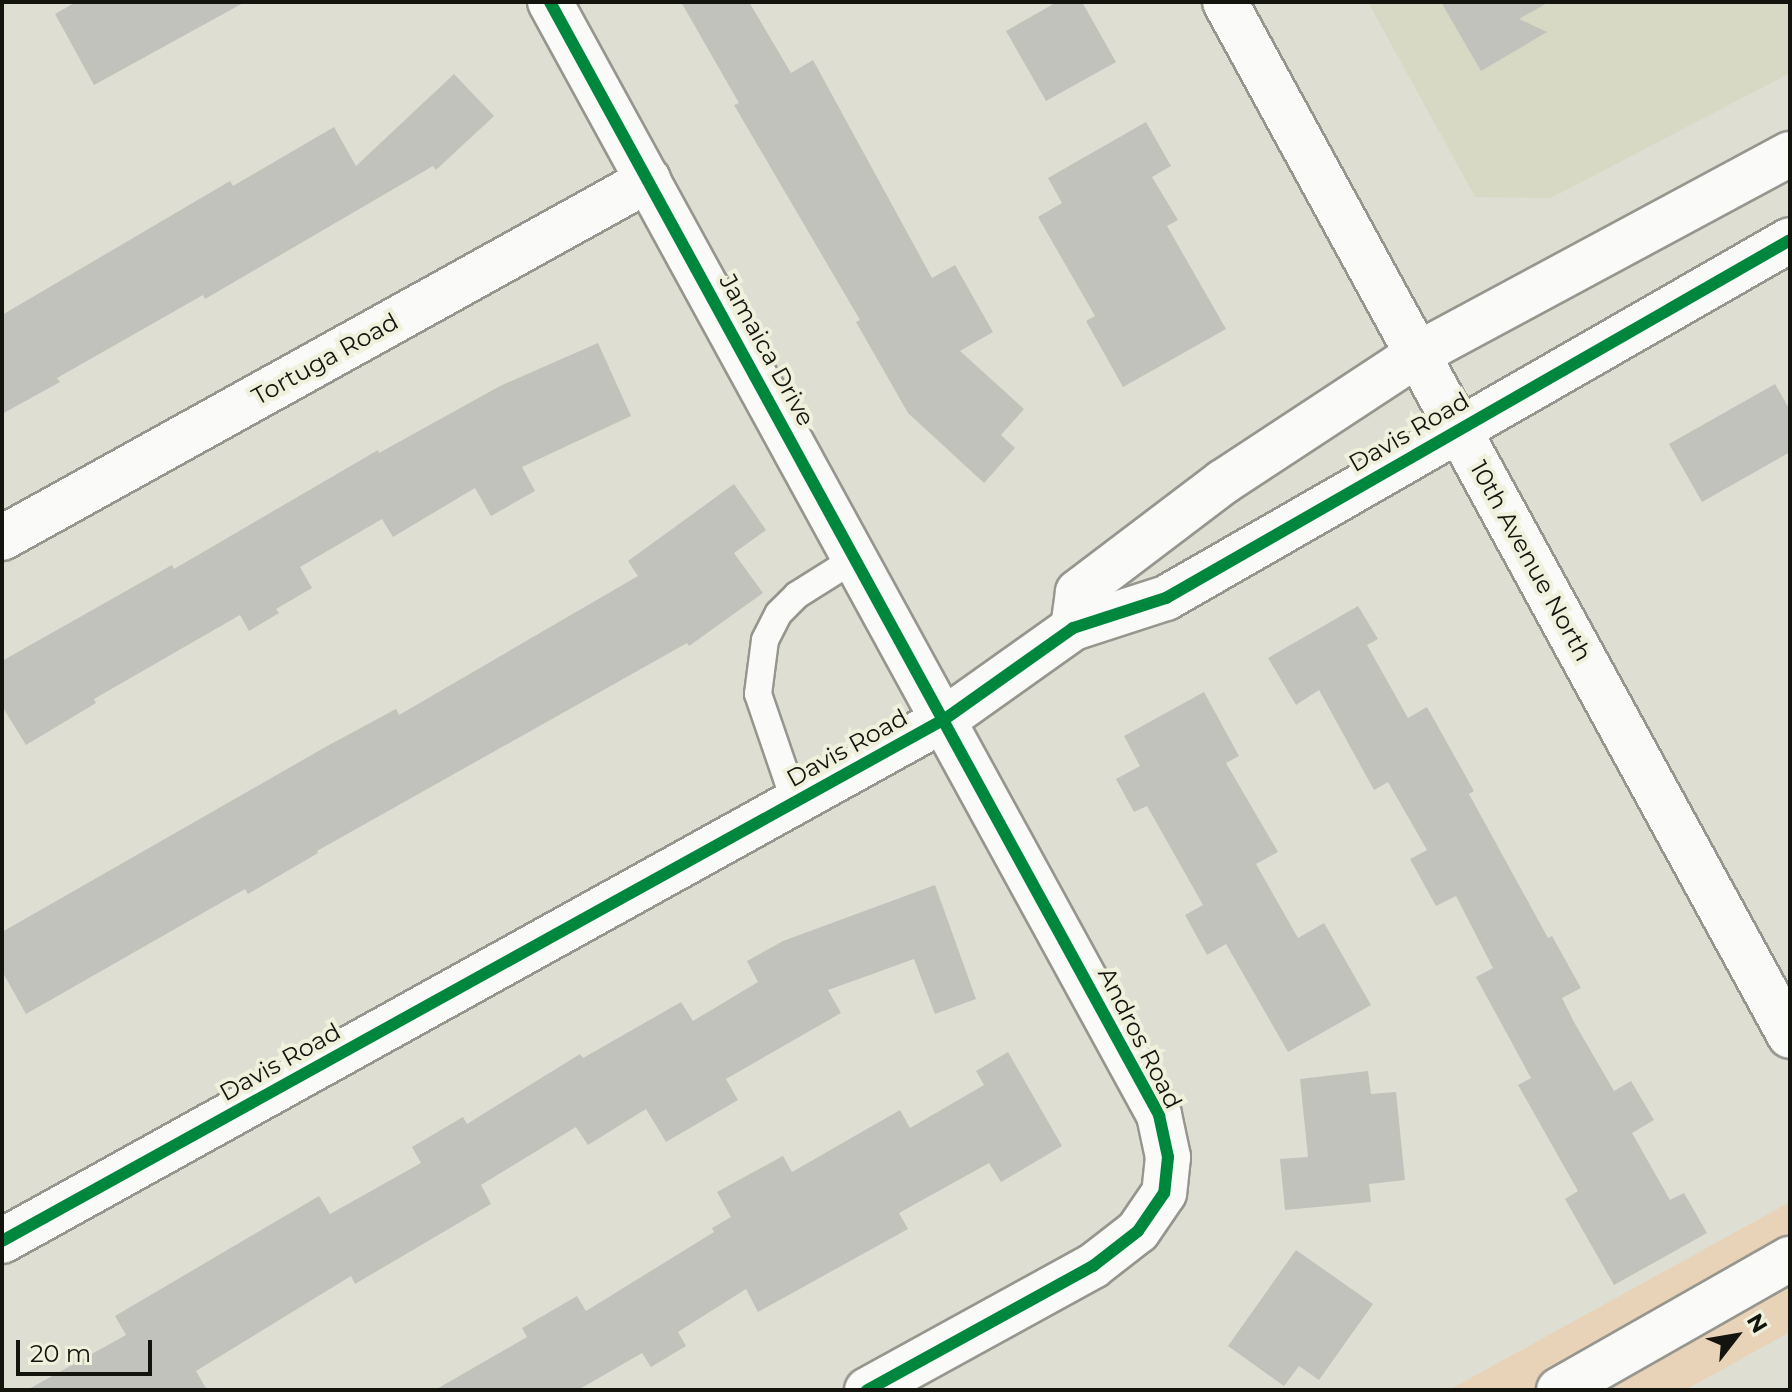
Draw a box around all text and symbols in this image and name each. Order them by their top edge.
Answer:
street label: Jamaica Drive [713,269,821,431]
street label: Tortuga Road [247,307,403,411]
street label: Davis Road [1344,386,1474,478]
street label: 10th Avenue North [1464,456,1598,666]
street label: Davis Road [781,703,913,793]
street label: Andros Road [1092,962,1188,1114]
street label: Davis Road [214,1017,346,1107]
north arrow [1696,1296,1776,1376]
text: N [1741,1309,1773,1338]
scale bar [20,1324,156,1374]
text: 20 m [30,1339,91,1368]

